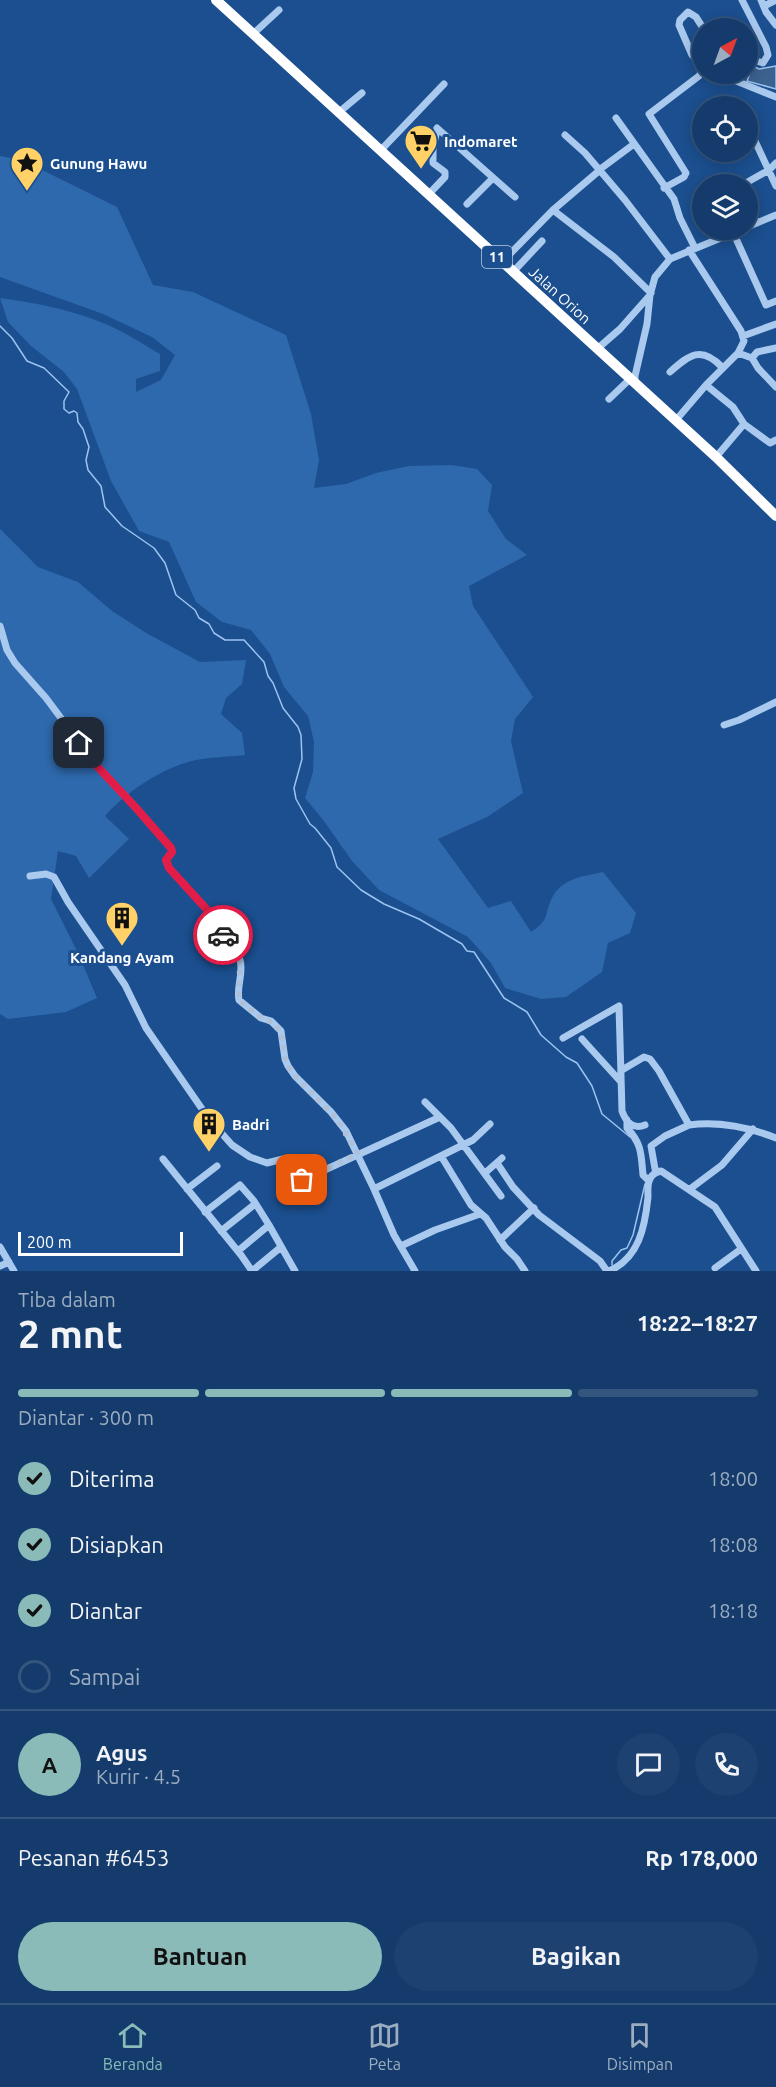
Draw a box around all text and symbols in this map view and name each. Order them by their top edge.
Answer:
north arrow [692,18,758,84]
map controls [692,18,758,240]
button: locate [692,96,758,162]
supermarket icon: Indomaret [403,123,439,170]
place label: Indomaret [444,133,518,150]
place icon: Gunung Hawu [9,145,45,192]
place label: Gunung Hawu [50,155,147,172]
button: layers [692,174,758,240]
road number: 11 [482,246,512,268]
street label: Jalan Orion [526,263,594,327]
pin [53,717,104,768]
icon: home [62,726,95,759]
building icon: Kandang Ayam [104,900,140,947]
courier [193,905,253,965]
icon: car [207,919,240,952]
place label: Kandang Ayam [70,949,174,966]
building icon: Badri [191,1106,227,1153]
place label: Badri [232,1116,269,1133]
pin [276,1154,327,1205]
icon: bag [285,1163,318,1196]
scale bar [18,1229,183,1256]
text: 200 m [27,1233,72,1251]
text: Tiba dalam [18,1288,116,1311]
text: 18:22–18:27 [637,1310,758,1335]
text: 2 mnt [18,1312,122,1355]
text: Diantar · 300 m [18,1406,154,1429]
icon: check [18,1462,51,1495]
text: Diterima [69,1466,155,1491]
text: 18:00 [708,1467,758,1490]
icon: check [18,1528,51,1561]
text: Disiapkan [69,1532,164,1557]
text: 18:08 [708,1533,758,1556]
icon: check [18,1594,51,1627]
text: Diantar [69,1598,142,1623]
text: 18:18 [708,1599,758,1622]
text: Sampai [69,1664,140,1689]
button: chat [617,1733,680,1796]
button: phone [695,1733,758,1796]
text: Agus [96,1740,148,1765]
text: A [42,1752,57,1777]
text: Kurir · 4.5 [96,1765,181,1788]
text: Pesanan #6453 [18,1845,169,1870]
text: Rp 178,000 [645,1845,758,1870]
button: Bantuan [18,1922,382,1991]
button: Bagikan [394,1922,758,1991]
tab: Beranda [103,2019,163,2073]
tab: Peta [368,2019,401,2073]
tab: Disimpan [607,2019,673,2073]

